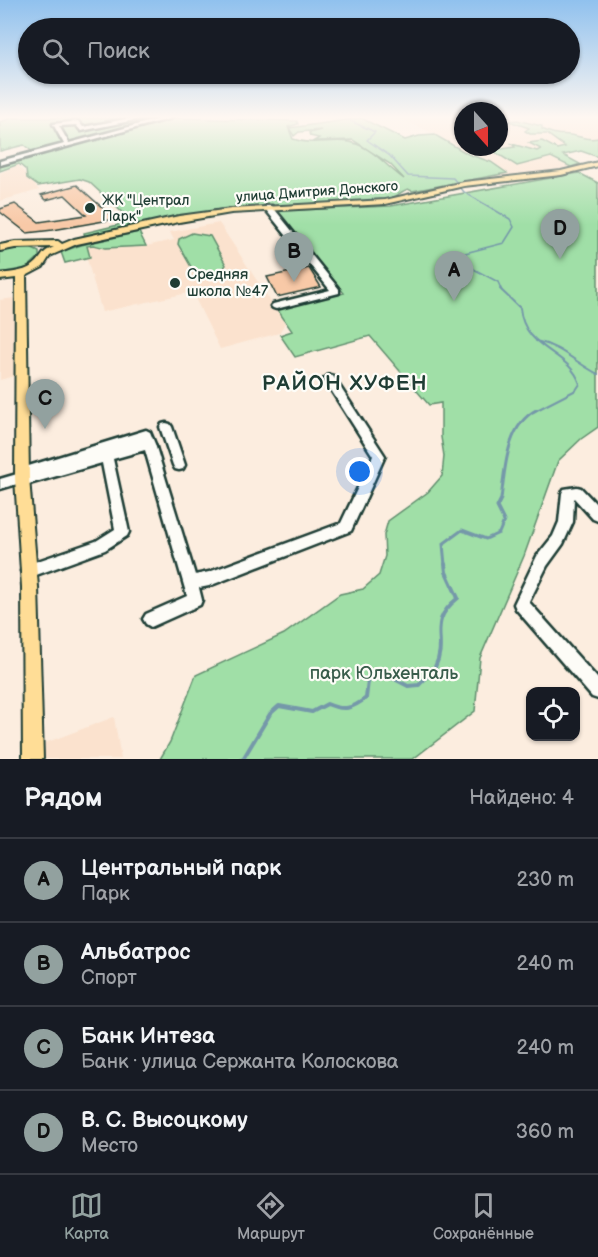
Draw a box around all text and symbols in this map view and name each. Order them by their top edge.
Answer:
search box [18,18,580,84]
icon: search [39,35,72,68]
text: Поиск [87,38,150,65]
north arrow [454,102,508,156]
street label: улица Дмитрия Донского [236,177,399,206]
place label: ЖК "Централ Парк" [102,192,189,225]
marker: ЖК "Централ Парк" [83,201,97,215]
pin: D [540,210,580,259]
pin: B [274,232,314,282]
pin: A [434,252,474,301]
place label: Средняя школа №47 [187,265,269,301]
marker: Средняя школа №47 [168,276,182,290]
district label: РАЙОН ХУФЕН [262,370,428,396]
pin: C [26,380,64,429]
your location [345,457,374,486]
park label: парк Юльхенталь [310,663,458,684]
map controls [526,687,580,741]
button: locate [526,687,580,741]
text: Рядом [24,783,102,814]
text: Найдено: 4 [469,786,574,810]
text: Центральный парк [81,855,281,882]
text: A [37,868,50,892]
text: 230 m [517,868,574,892]
text: Парк [81,882,130,906]
text: Альбатрос [81,939,191,966]
text: B [36,952,51,976]
text: 240 m [517,952,574,976]
text: Спорт [81,966,137,990]
text: Банк Интеза [81,1023,215,1050]
text: C [36,1036,51,1060]
text: 240 m [517,1036,574,1060]
text: Банк · улица Сержанта Колоскова [81,1050,399,1074]
text: В. С. Высоцкому [81,1107,248,1134]
text: D [37,1120,50,1144]
text: 360 m [516,1120,574,1144]
text: Место [81,1134,138,1158]
tab: Карта [64,1189,109,1244]
tab: Маршрут [237,1189,305,1244]
tab: Сохранённые [433,1189,534,1244]

